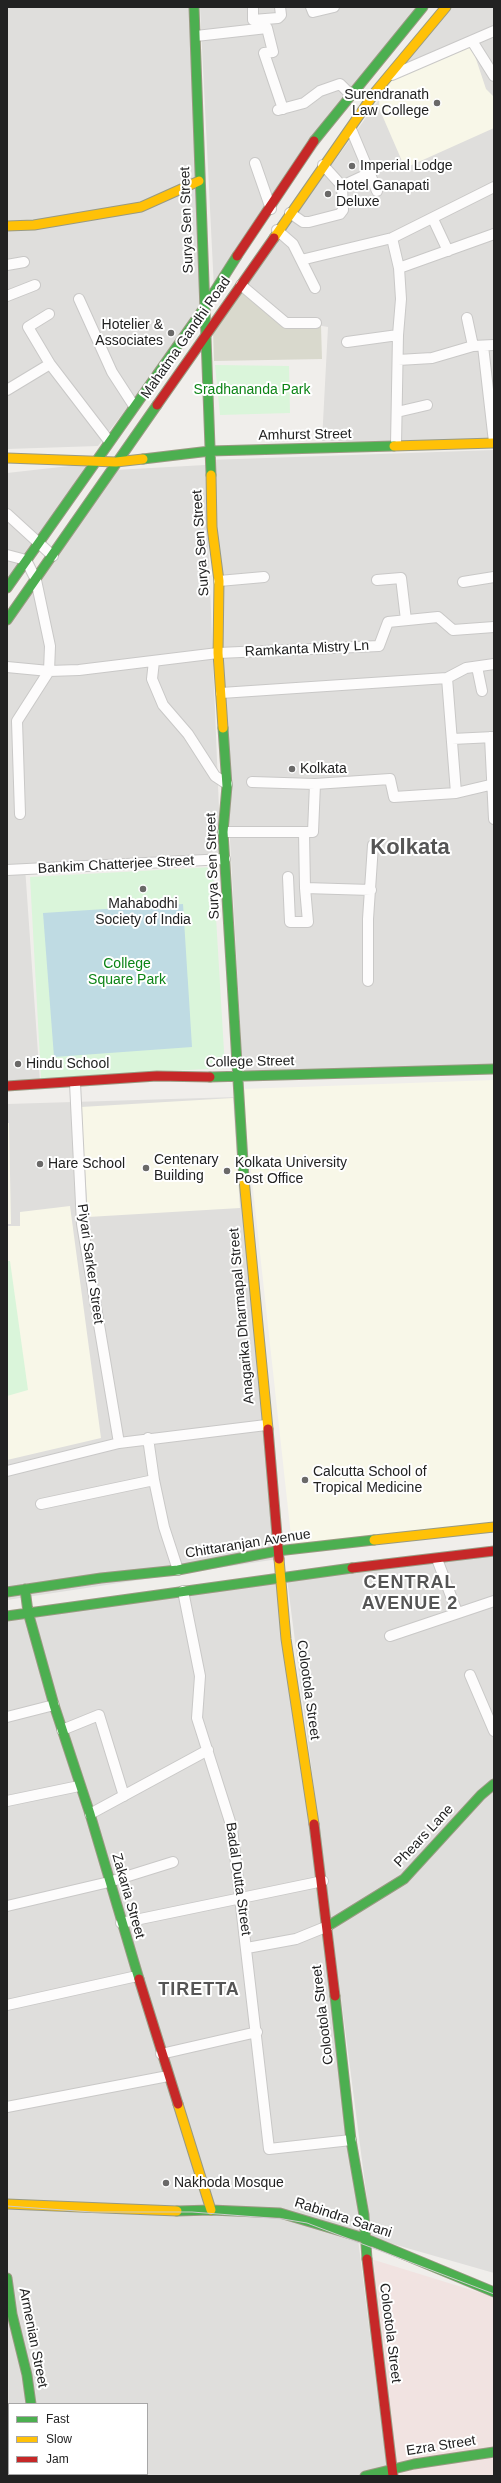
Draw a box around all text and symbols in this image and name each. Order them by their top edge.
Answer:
place label: Surendranath Law College [344,87,429,120]
marker: Surendranath Law College [432,98,442,108]
place label: Imperial Lodge [360,158,453,174]
marker: Imperial Lodge [347,161,357,171]
street label: Surya Sen Street [177,166,197,274]
place label: Hotel Ganapati Deluxe [336,178,429,210]
marker: Hotel Ganapati Deluxe [323,189,333,199]
street label: Mahatma Gandhi Road [138,274,234,402]
place label: Hotelier & Associates [95,317,163,350]
marker: Hotelier & Associates [166,328,176,338]
park label: Sradhananda Park [194,382,310,398]
street label: Amhurst Street [258,426,352,444]
street label: Surya Sen Street [189,489,213,597]
street label: Ramkanta Mistry Ln [244,637,370,661]
place label: Kolkata [300,761,347,777]
marker: Kolkata [287,764,297,774]
street label: Surya Sen Street [203,812,223,920]
district label: Kolkata [370,835,450,861]
street label: Bankim Chatterjee Street [37,853,195,877]
marker: Mahabodhi Society of India [138,884,148,894]
place label: Mahabodhi Society of India [95,896,191,928]
park label: College Square Park [88,956,166,988]
street label: College Street [206,1053,294,1071]
place label: Hindu School [26,1056,109,1072]
marker: Hindu School [13,1059,23,1069]
place label: Centenary Building [154,1152,219,1184]
place label: Kolkata University Post Office [235,1155,347,1188]
place label: Hare School [48,1156,125,1172]
marker: Hare School [35,1159,45,1169]
marker: Centenary Building [141,1163,151,1173]
marker: Kolkata University Post Office [222,1166,232,1176]
street label: Piyari Sarker Street [73,1203,107,1325]
street label: Anagarika Dharmapal Street [226,1227,258,1405]
place label: Calcutta School of Tropical Medicine [313,1464,427,1496]
marker: Calcutta School of Tropical Medicine [300,1475,310,1485]
street label: Chittaranjan Avenue [184,1526,312,1562]
district label: CENTRAL AVENUE 2 [362,1572,458,1614]
street label: Colootola Street [293,1639,323,1741]
street label: Phears Lane [391,1801,457,1871]
street label: Badal Dutta Street [222,1821,254,1937]
street label: Zakaria Street [108,1851,148,1941]
street label: Colootola Street [309,1964,337,2066]
district label: TIRETTA [158,1979,240,2001]
place label: Nakhoda Mosque [174,2175,284,2191]
marker: Nakhoda Mosque [161,2178,171,2188]
street label: Rabindra Sarani [292,2194,394,2242]
street label: Colootola Street [376,2282,404,2384]
street label: Armenian Street [15,2287,51,2389]
legend [8,2403,148,2475]
text: Fast [46,2412,69,2426]
text: Slow [46,2432,72,2446]
street label: Ezra Street [405,2432,477,2460]
text: Jam [46,2452,69,2466]

